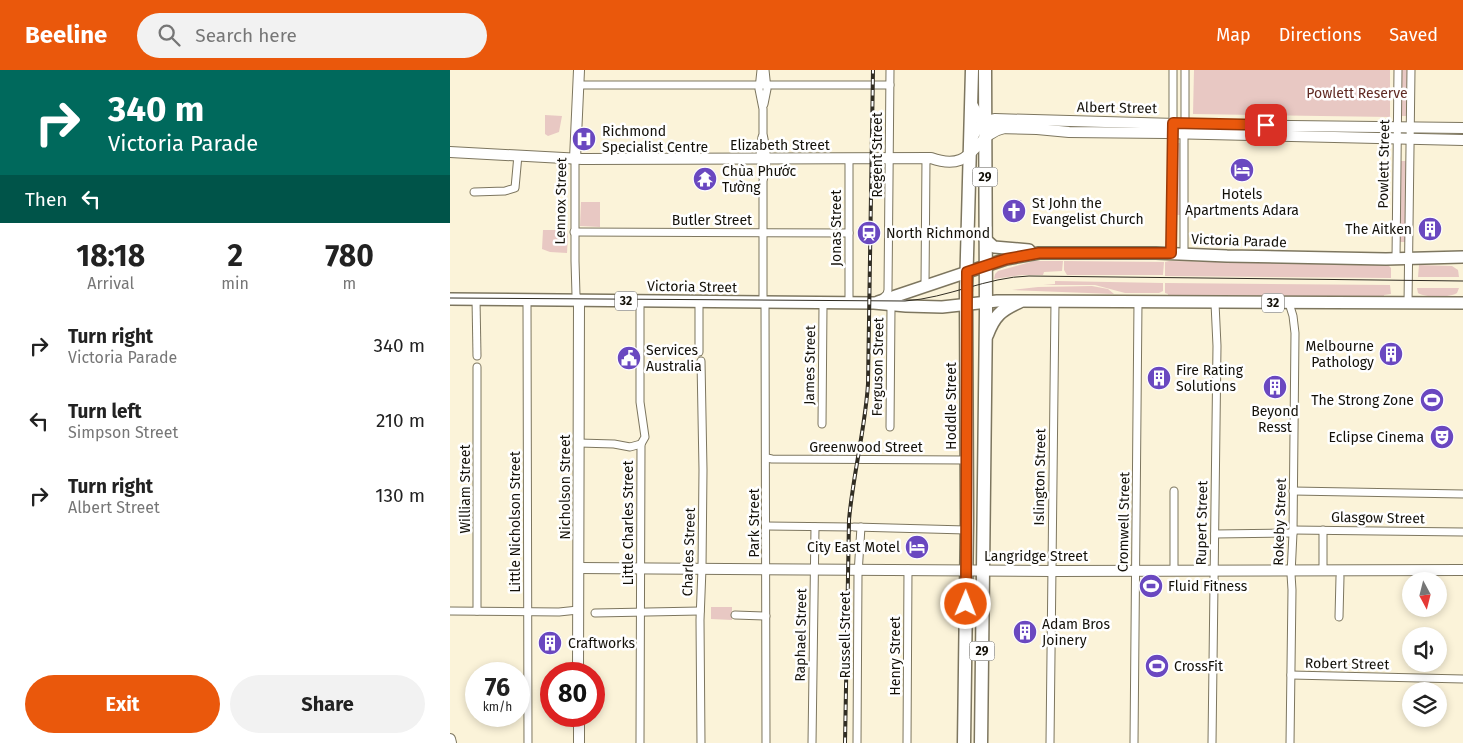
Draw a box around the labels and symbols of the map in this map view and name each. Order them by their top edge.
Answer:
park label: Powlett Reserve [1306,85,1408,102]
street label: Albert Street [1077,99,1158,117]
pin [1245,104,1287,146]
street label: Regent Street [869,111,886,198]
street label: Powlett Street [1375,118,1393,209]
place label: Richmond Specialist Centre [602,123,708,156]
hospital icon: Richmond Specialist Centre [571,126,597,152]
street label: Elizabeth Street [730,137,831,154]
street label: Lennox Street [552,156,570,245]
hotel icon: Hotels Apartments Adara [1229,157,1255,183]
place label: Chùa Phước Tường [722,163,797,196]
temple icon: Chùa Phước Tường [692,166,718,192]
road number: 29 [972,168,998,186]
place label: Hotels Apartments Adara [1185,186,1299,219]
street label: Jonas Street [828,189,845,266]
place label: St John the Evangelist Church [1032,195,1144,228]
church icon: St John the Evangelist Church [1001,198,1027,224]
street label: Butler Street [672,212,753,229]
building icon: The Aitken [1417,216,1443,242]
station icon: North Richmond [856,220,882,246]
place label: The Aitken [1345,221,1412,238]
place label: North Richmond [886,225,990,242]
street label: Victoria Parade [1191,231,1287,251]
street label: Victoria Street [647,278,738,296]
road number: 32 [615,292,637,310]
road number: 32 [1262,294,1284,312]
street label: Ferguson Street [869,316,887,417]
street label: James Street [801,324,819,405]
place label: Melbourne Pathology [1305,338,1374,371]
building icon: Melbourne Pathology [1378,341,1404,367]
place label: Services Australia [646,342,702,375]
public building icon: Services Australia [616,345,642,371]
street label: Hoddle Street [943,361,960,450]
place label: Fire Rating Solutions [1176,362,1244,395]
building icon: Fire Rating Solutions [1146,365,1172,391]
building icon: Beyond Resst [1262,374,1288,400]
sports icon: The Strong Zone [1419,387,1445,413]
place label: The Strong Zone [1311,392,1414,409]
place label: Beyond Resst [1251,403,1299,436]
theatre icon: Eclipse Cinema [1429,424,1455,450]
street label: Islington Street [1031,427,1049,526]
place label: Eclipse Cinema [1329,429,1424,446]
street label: Nicholson Street [557,433,574,540]
street label: Greenwood Street [809,439,924,456]
street label: William Street [457,444,474,533]
street label: Little Nicholson Street [507,450,524,593]
street label: Little Charles Street [620,460,637,586]
street label: Cromwell Street [1115,471,1133,572]
street label: Rokeby Street [1270,477,1290,566]
street label: Rupert Street [1193,480,1211,566]
street label: Park Street [746,487,763,558]
street label: Charles Street [679,506,699,597]
street label: Glasgow Street [1331,509,1426,527]
hotel icon: City East Motel [904,534,930,560]
place label: City East Motel [807,539,900,556]
street label: Langridge Street [984,548,1089,565]
north arrow [1402,572,1448,618]
sports icon: Fluid Fitness [1138,573,1164,599]
position arrow [939,577,991,629]
place label: Fluid Fitness [1168,578,1248,595]
street label: Raphael Street [792,587,810,682]
street label: Russell Street [837,591,854,679]
street label: Henry Street [887,615,904,696]
place label: Adam Bros Joinery [1042,616,1110,649]
building icon: Adam Bros Joinery [1012,619,1038,645]
building icon: Craftworks [537,630,563,656]
place label: Craftworks [568,635,636,652]
road number: 29 [970,642,994,660]
sports icon: CrossFit [1144,653,1170,679]
street label: Robert Street [1305,655,1390,673]
place label: CrossFit [1174,658,1224,675]
speed limit sign: 80 [540,662,605,727]

